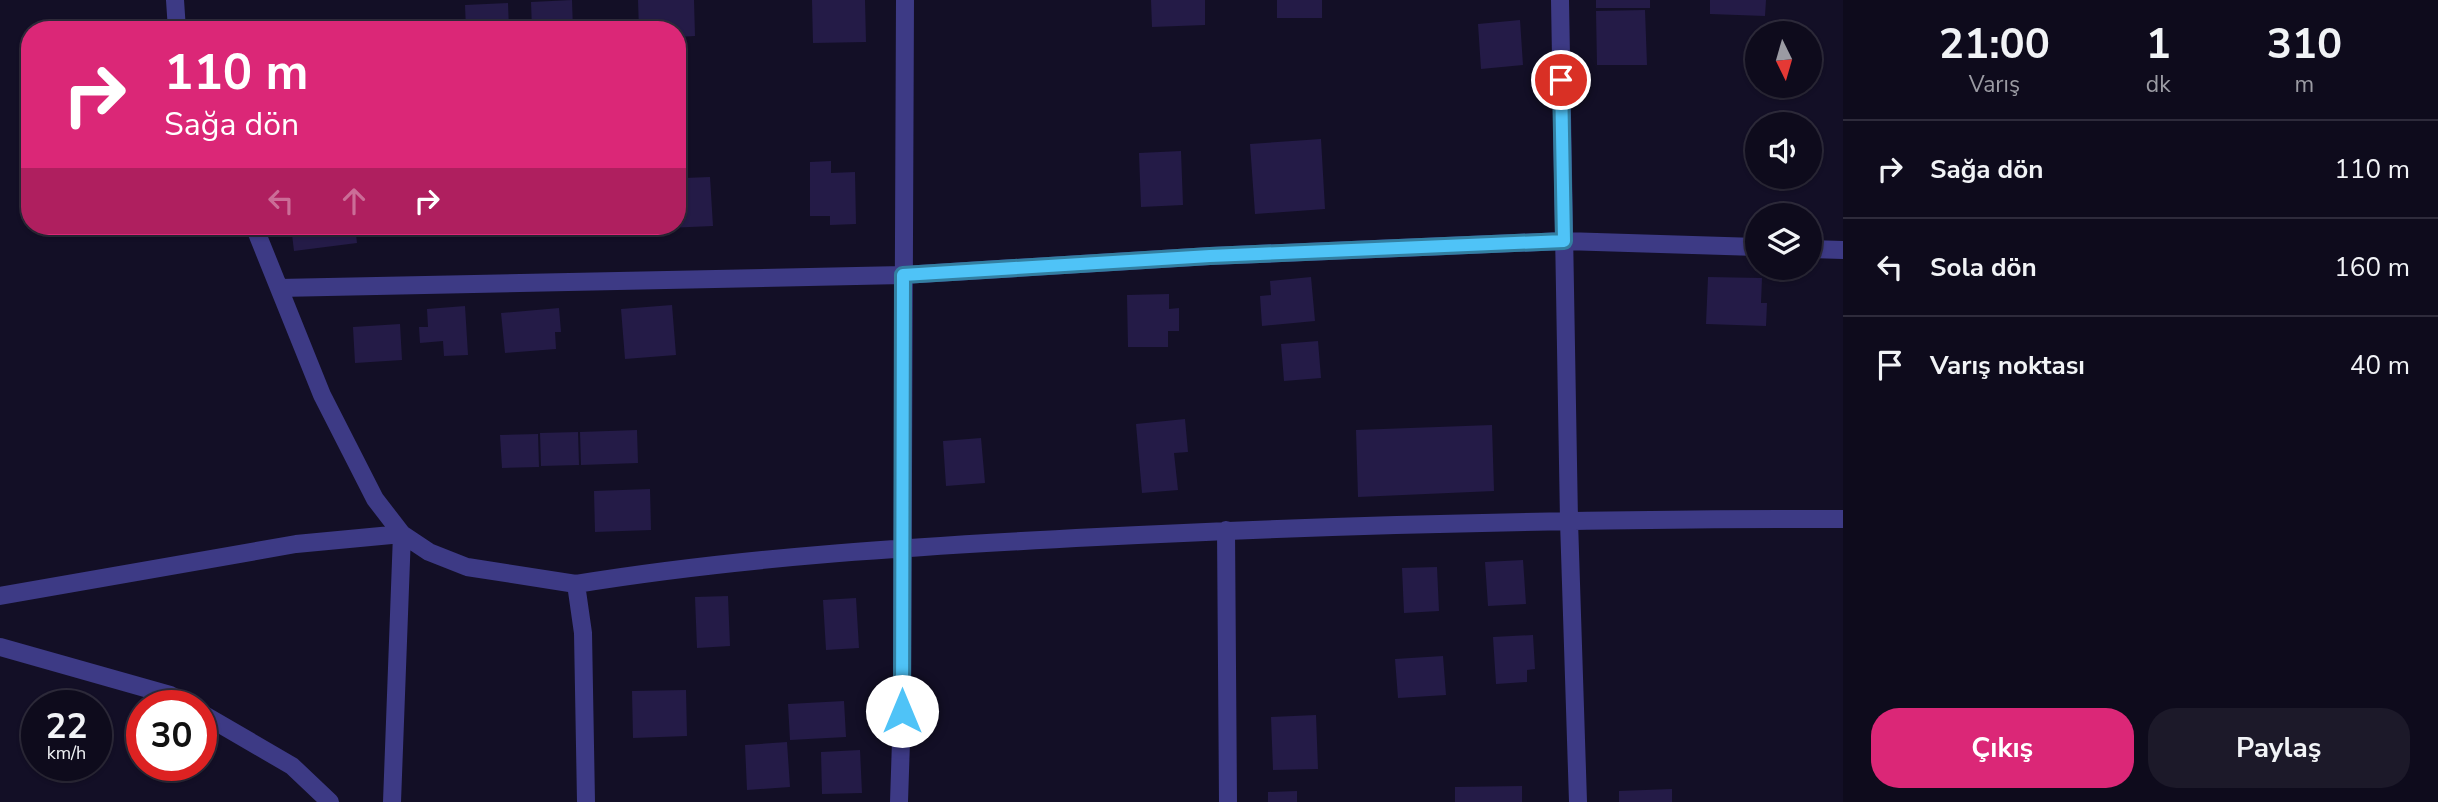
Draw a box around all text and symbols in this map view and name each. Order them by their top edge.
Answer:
text: 21:00 [1939,16,2050,73]
text: 1 [2146,16,2171,73]
text: 310 [2267,16,2342,73]
north arrow [1745,21,1822,98]
map controls [1745,21,1822,280]
text: 110 m [164,39,308,106]
icon: right [49,49,140,140]
pin [1531,50,1591,110]
icon: arrive [1542,61,1580,99]
text: Varış [1969,69,2020,100]
text: dk [2146,69,2171,100]
text: m [2295,69,2314,100]
text: Sağa dön [164,103,299,146]
button: sound [1745,112,1822,189]
icon: right [1871,150,1909,188]
text: Sağa dön [1930,152,2043,187]
text: 110 m [2334,152,2410,187]
icon: left [262,182,300,220]
icon: ahead [335,182,373,220]
icon: right [408,182,446,220]
button: layers [1745,203,1822,280]
icon: left [1871,248,1909,286]
text: Sola dön [1930,250,2037,285]
text: 160 m [2334,250,2410,285]
icon: arrive [1871,346,1909,384]
text: Varış noktası [1930,348,2085,383]
text: 40 m [2350,348,2410,383]
position arrow [865,674,939,748]
speed limit sign: 30 [126,690,217,781]
text: 22 [45,703,88,750]
button: Çıkış [1871,708,2134,788]
button: Paylaş [2148,708,2410,788]
text: km/h [47,741,86,765]

